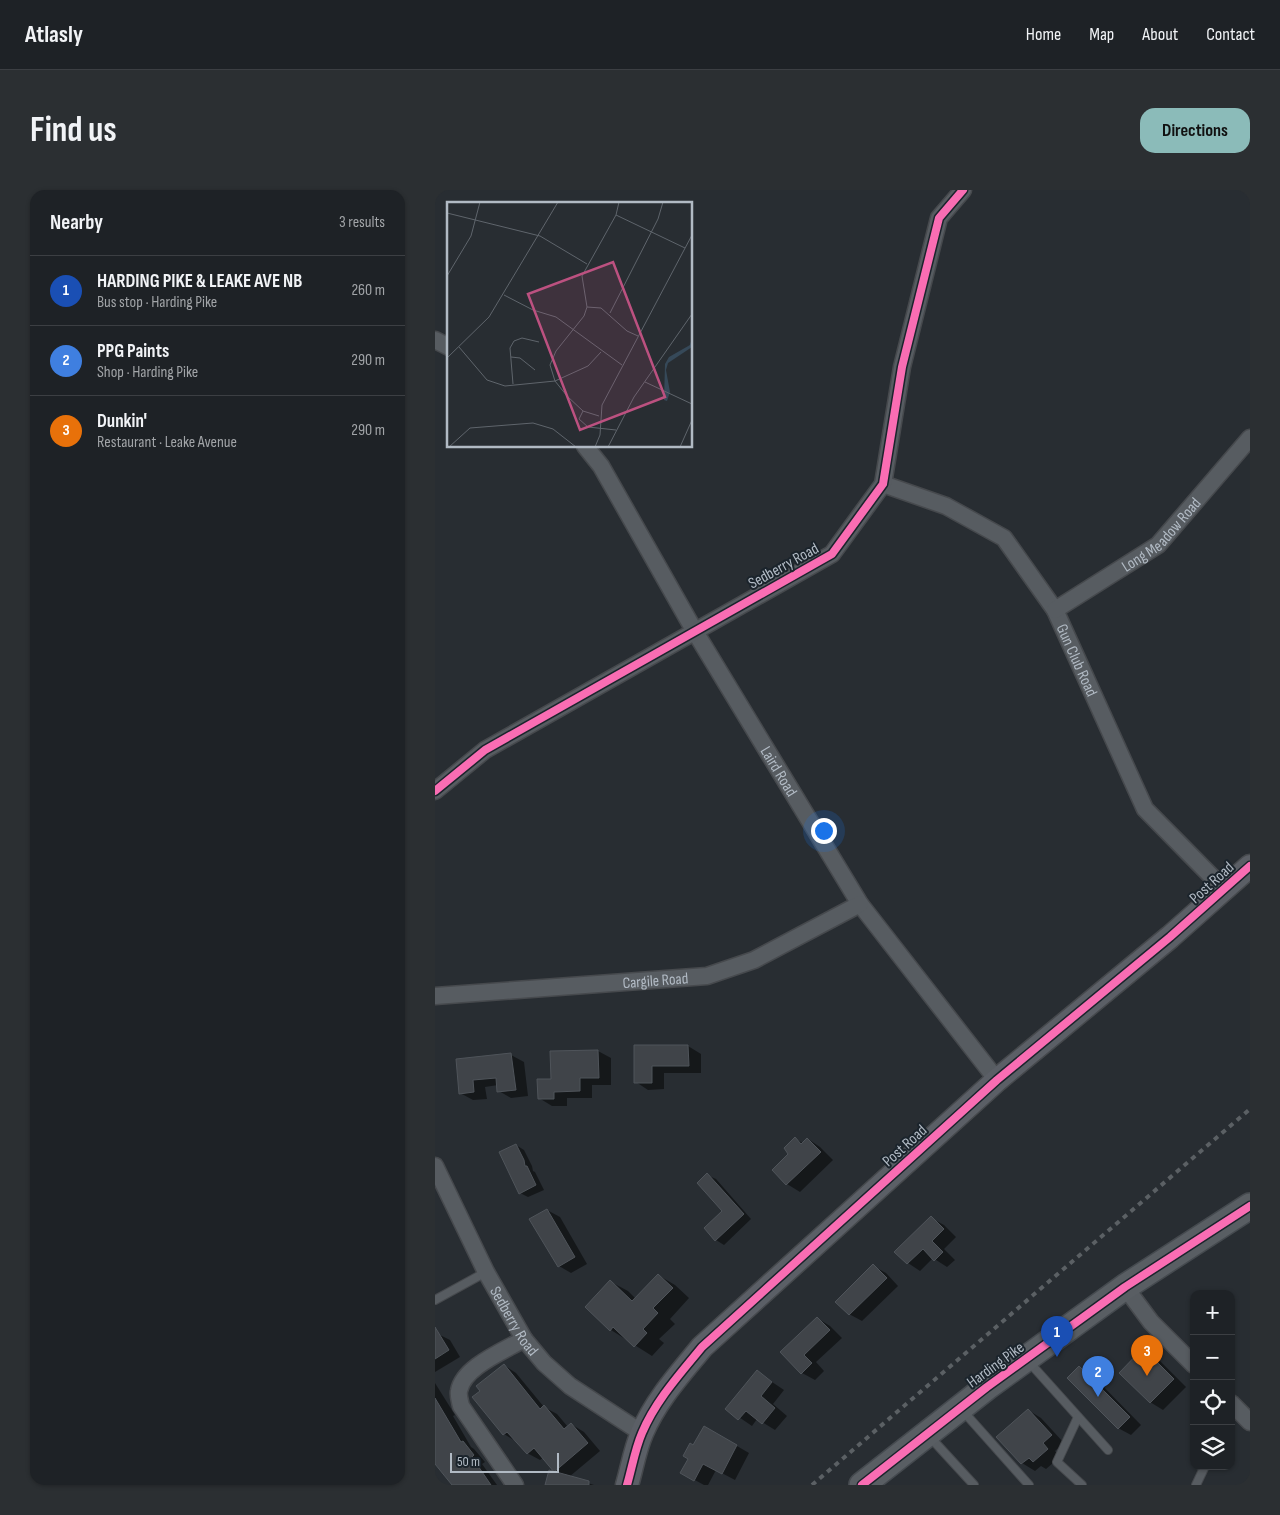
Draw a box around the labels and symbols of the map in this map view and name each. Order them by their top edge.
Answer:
inset map [447,202,693,448]
street label: Long Meadow Road [1118,494,1206,577]
street label: Sedberry Road [745,539,822,593]
street label: Gun Club Road [1052,621,1101,700]
street label: Laird Road [756,743,801,800]
your location [811,818,837,844]
street label: Post Road [1186,858,1238,908]
street label: Cargile Road [622,969,689,993]
street label: Post Road [879,1121,931,1171]
street label: Sedberry Road [485,1283,542,1360]
pin: 1 [1041,1316,1073,1357]
pin: 3 [1131,1335,1163,1376]
street label: Harding Pike [964,1338,1028,1392]
pin: 2 [1082,1356,1114,1397]
scale bar [450,1450,559,1473]

